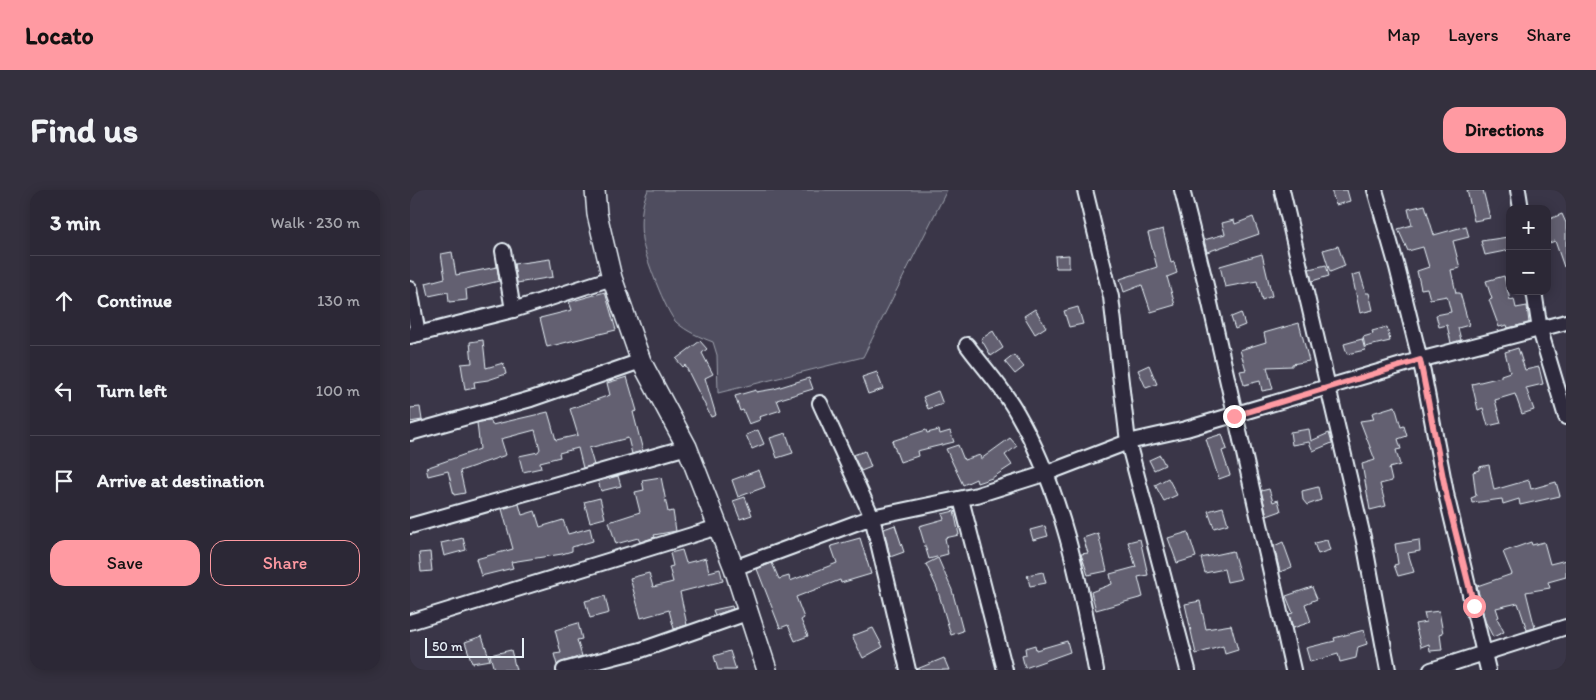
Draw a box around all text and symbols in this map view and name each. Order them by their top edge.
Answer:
text: Locato [25,21,94,50]
text: Map [1387,24,1420,46]
text: Layers [1448,24,1498,46]
text: Share [1526,24,1571,46]
button: Directions [1443,107,1566,153]
text: Find us [30,109,138,151]
map controls [1506,205,1551,295]
button: + [1506,205,1551,250]
text: 3 min [50,210,100,235]
text: Walk · 230 m [271,213,360,232]
button: − [1506,250,1551,295]
icon: ahead [50,287,78,315]
text: Continue [97,289,172,312]
text: 130 m [317,291,360,310]
icon: left [50,377,78,405]
text: Turn left [97,379,167,402]
text: 100 m [316,381,360,400]
route end [1223,405,1246,428]
icon: arrive [50,467,78,495]
text: Arrive at destination [97,469,264,492]
button: Save [50,540,200,586]
button: Share [210,540,360,586]
route start [1463,595,1486,618]
scale bar [425,635,524,658]
text: 50 m [432,638,463,655]

